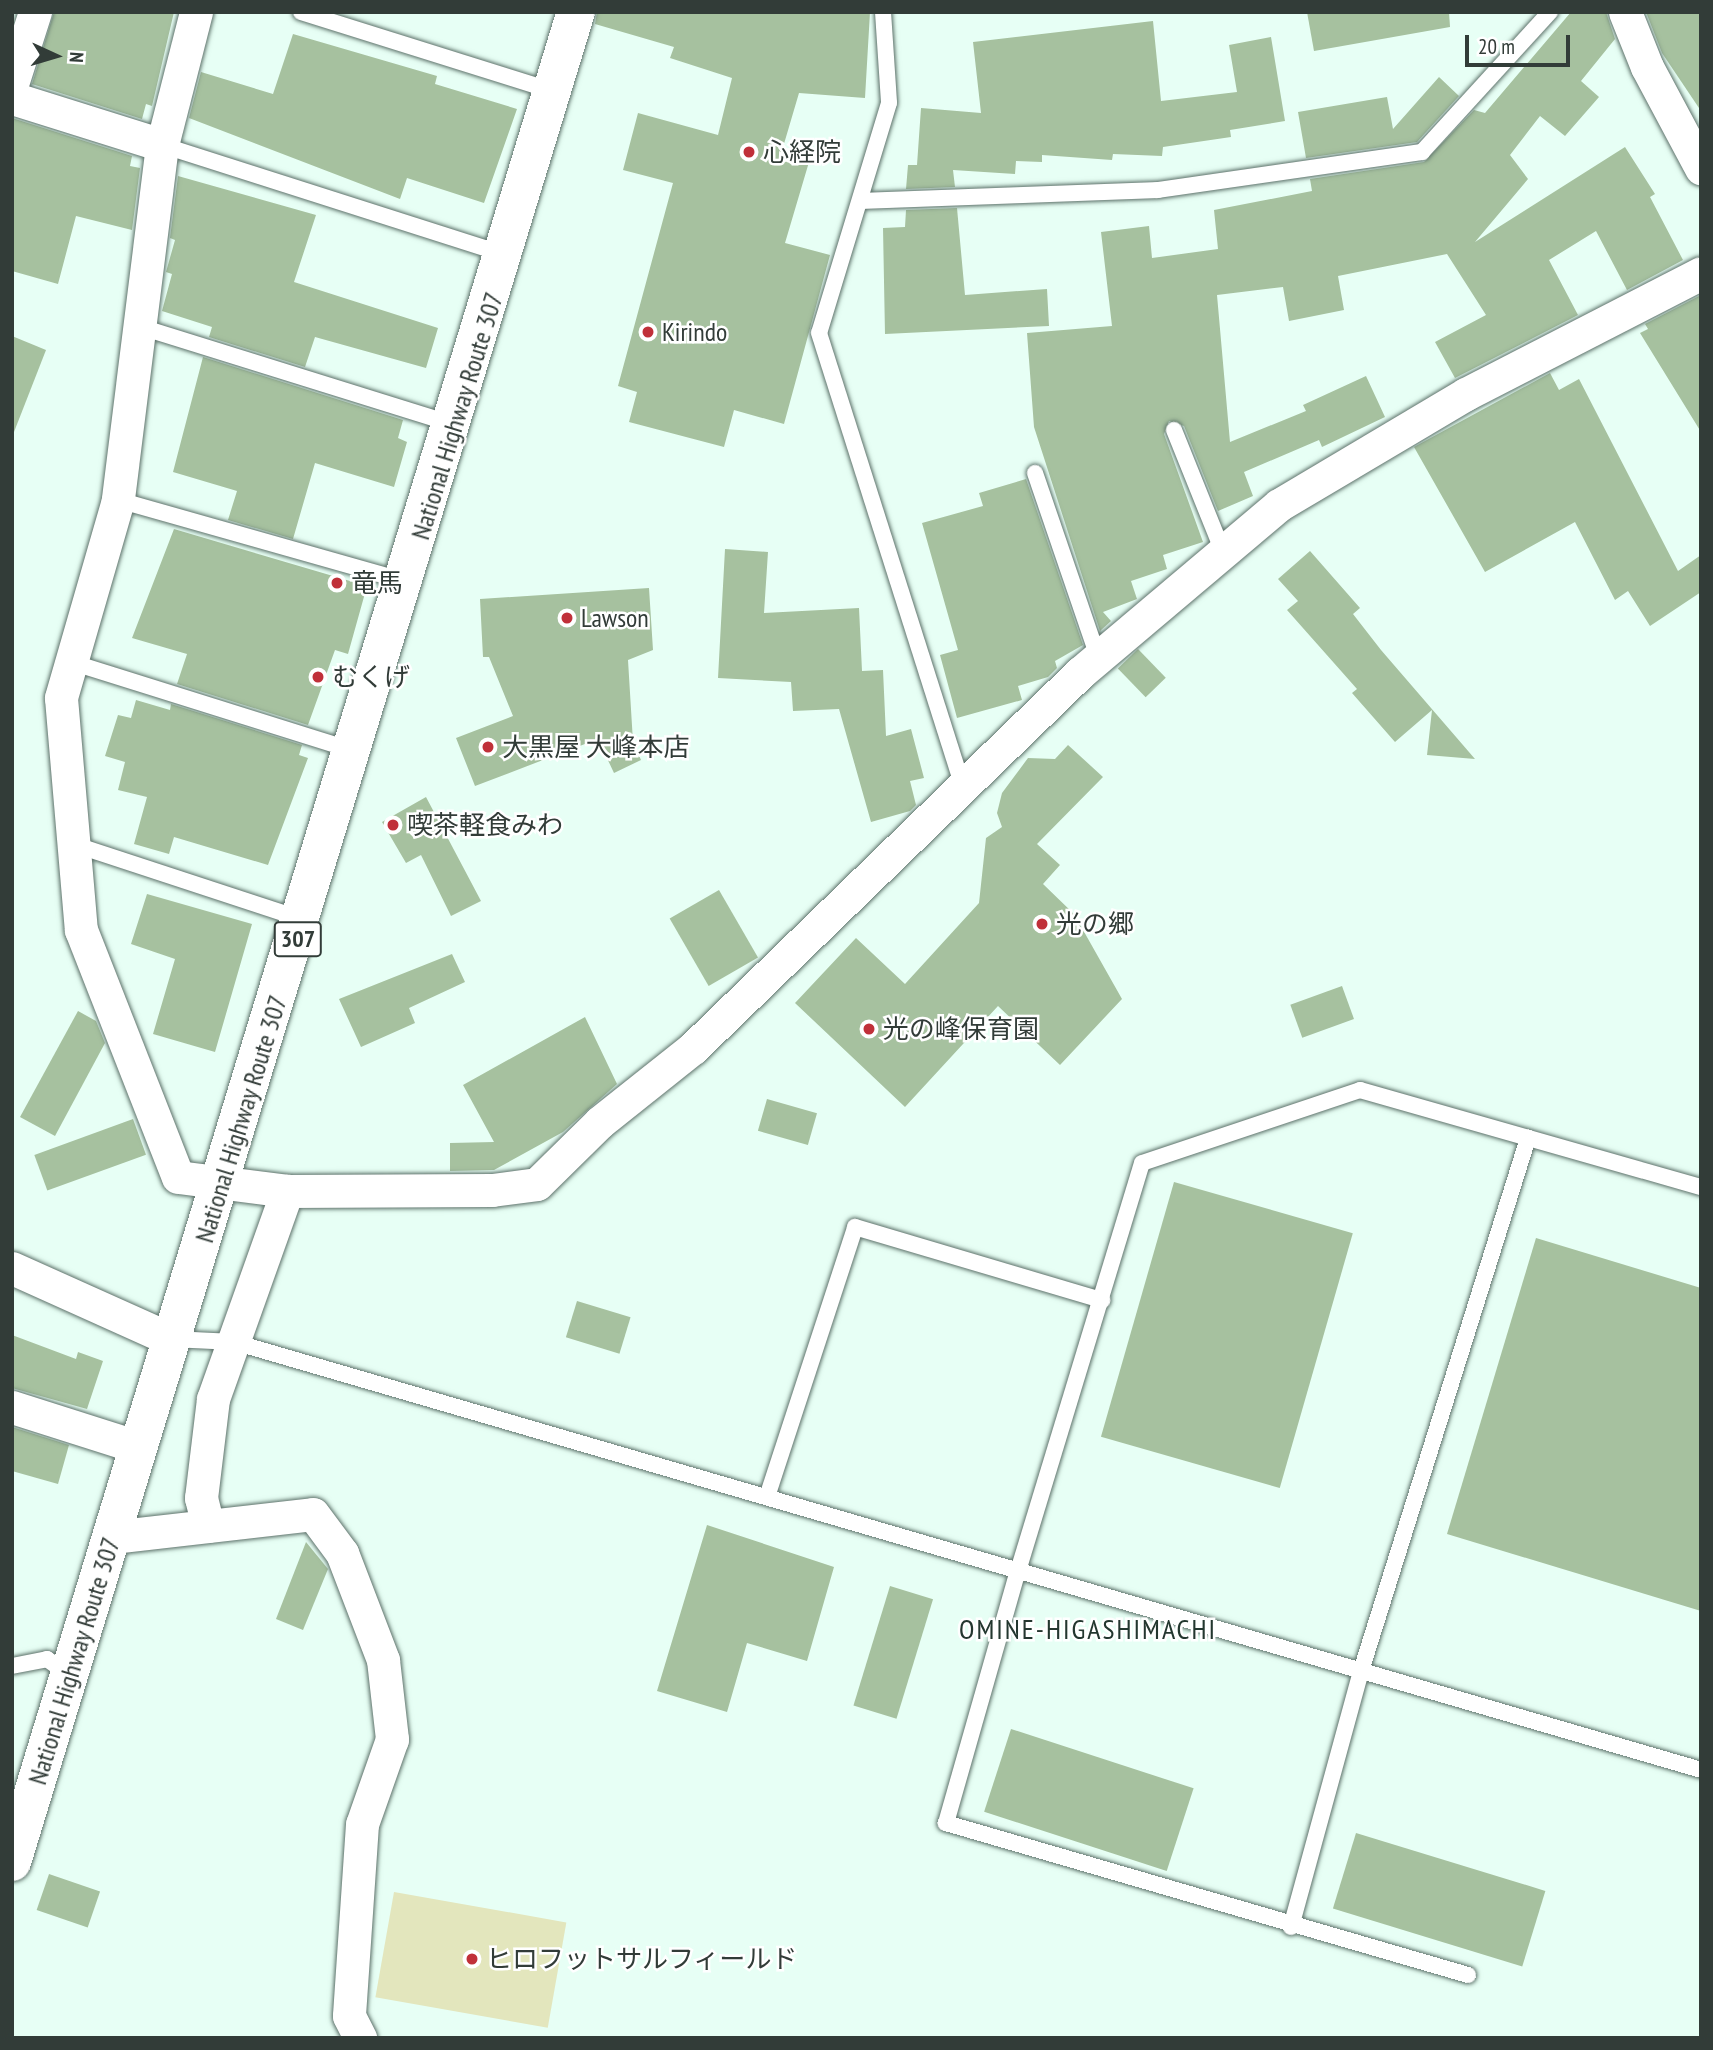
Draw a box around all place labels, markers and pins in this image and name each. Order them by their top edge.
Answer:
place label: 心経院 [763,136,841,168]
marker: 心経院 [741,144,757,160]
place label: Kirindo [662,316,727,348]
marker: Kirindo [640,324,656,340]
place label: 竜馬 [351,567,403,599]
marker: 竜馬 [329,575,345,591]
place label: Lawson [581,602,649,634]
marker: Lawson [559,610,575,626]
place label: むくげ [332,661,410,693]
marker: むくげ [310,669,326,685]
place label: 大黒屋 大峰本店 [502,731,690,763]
marker: 大黒屋 大峰本店 [480,739,496,755]
place label: 喫茶軽食みわ [407,809,563,841]
marker: 喫茶軽食みわ [385,817,401,833]
place label: 光の郷 [1056,908,1134,940]
marker: 光の郷 [1034,916,1050,932]
place label: 光の峰保育園 [883,1013,1039,1045]
marker: 光の峰保育園 [861,1021,877,1037]
place label: ヒロフットサルフィールド [486,1943,798,1975]
marker: ヒロフットサルフィールド [464,1951,480,1967]

